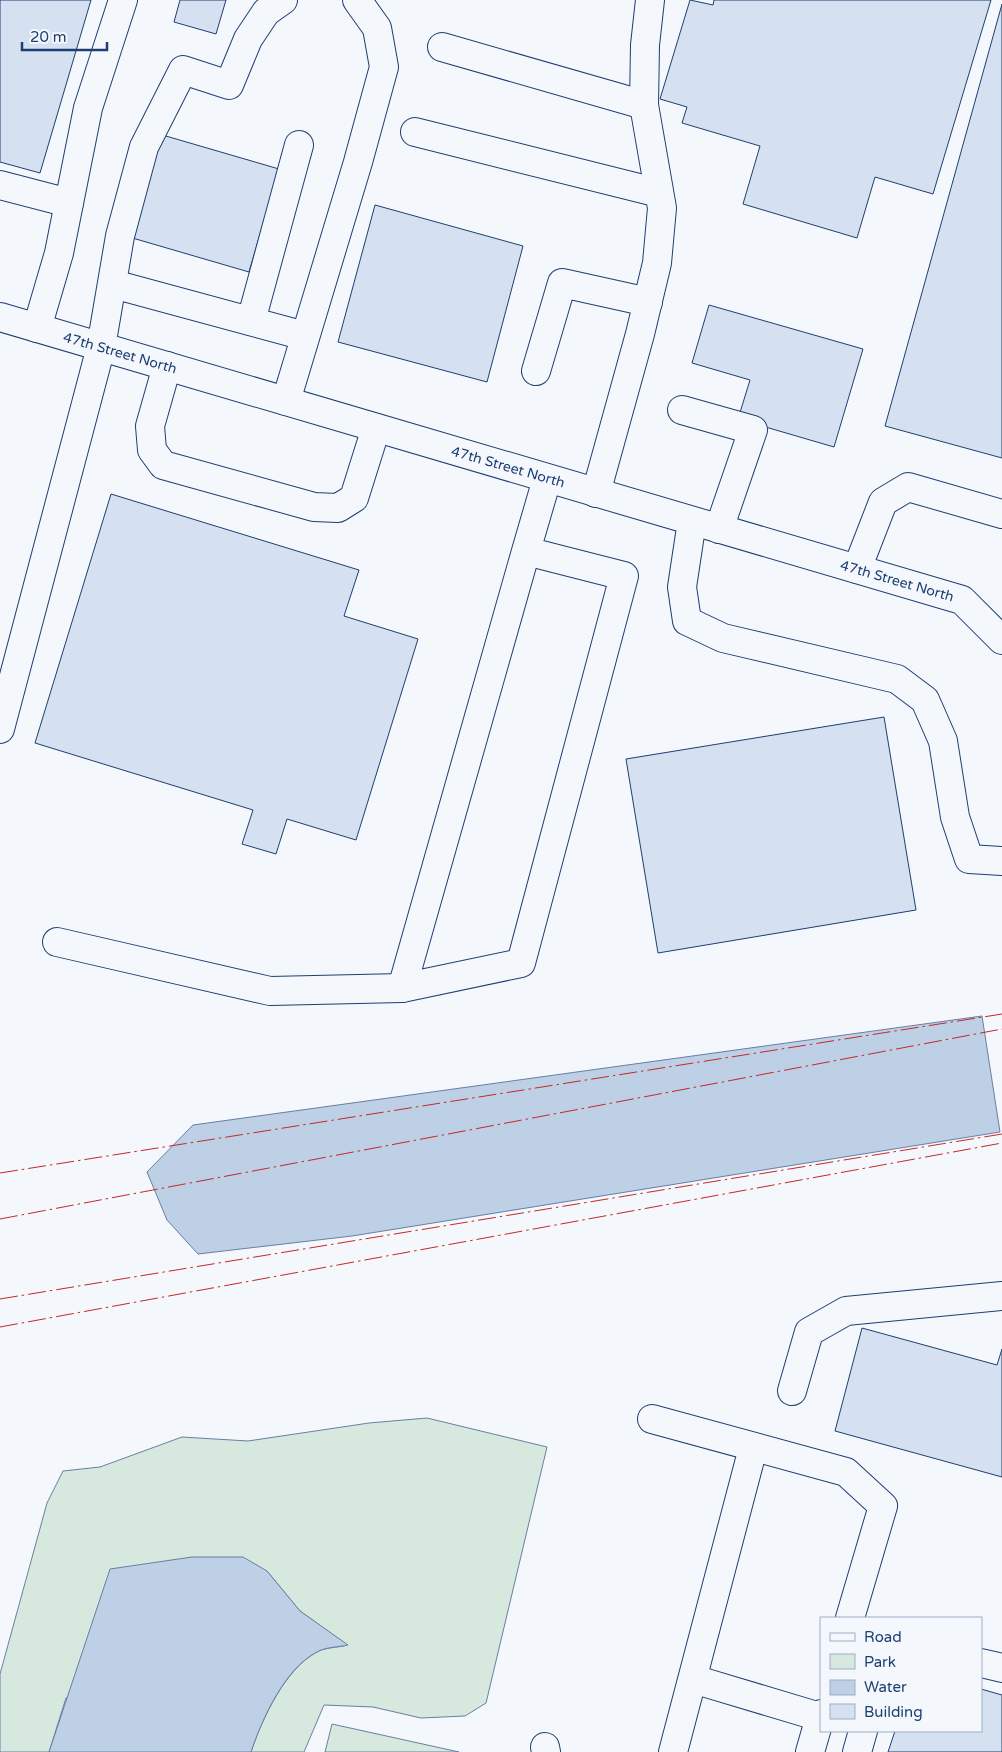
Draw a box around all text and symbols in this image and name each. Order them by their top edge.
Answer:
scale bar [22,20,108,52]
text: 20 m [30,28,67,46]
street label: 47th Street North [61,329,179,377]
street label: 47th Street North [449,443,567,491]
street label: 47th Street North [838,557,956,605]
legend [820,1617,982,1732]
text: Road [864,1628,902,1646]
text: Park [864,1653,896,1671]
text: Water [864,1678,907,1696]
text: Building [864,1703,923,1721]

